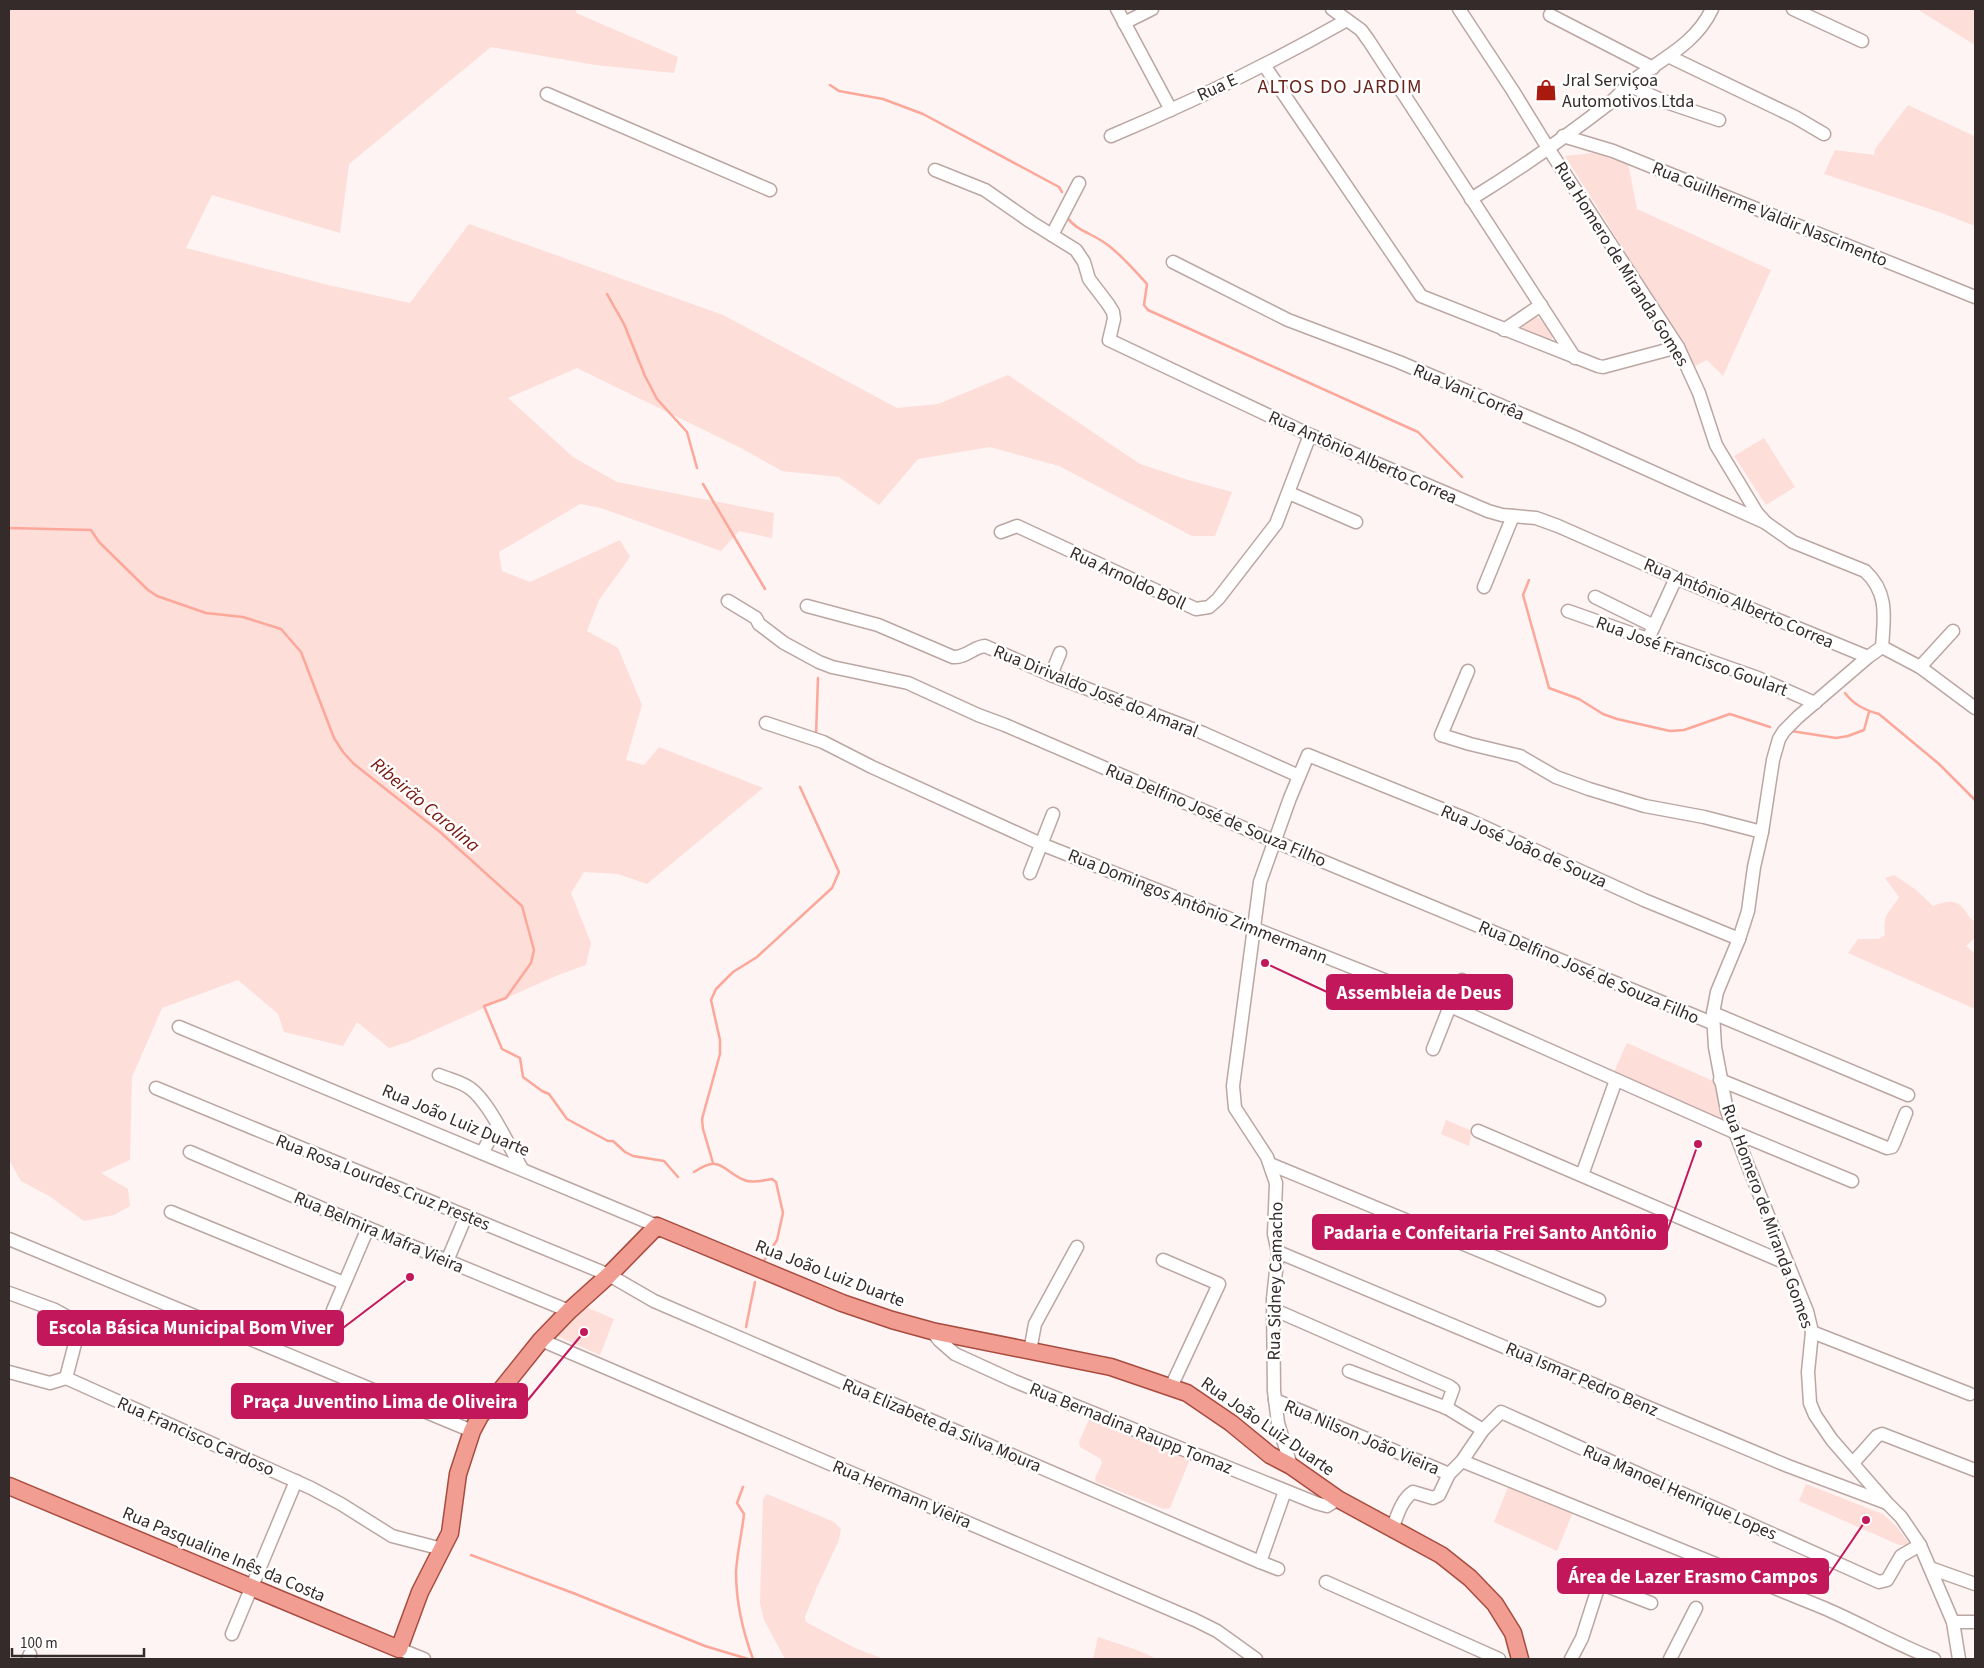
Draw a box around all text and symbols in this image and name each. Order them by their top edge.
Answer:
street label: Rua E [1193,67,1242,108]
place label: Jral Serviçoa Automotivos Ltda [1562,68,1694,114]
district label: ALTOS DO JARDIM [1258,73,1422,101]
shop icon: Jral Serviçoa Automotivos Ltda [1533,77,1559,103]
street label: Rua Guilherme Valdir Nascimento [1648,156,1891,273]
street label: Rua Homero de Miranda Gomes [1548,157,1695,371]
street label: Rua Vani Corrêa [1409,358,1528,427]
street label: Rua Antônio Alberto Correa [1264,404,1461,510]
street label: Rua Arnoldo Boll [1066,541,1190,616]
street label: Rua Antônio Alberto Correa [1640,552,1838,655]
street label: Rua José Francisco Goulart [1592,610,1791,703]
street label: Rua Dirivaldo José do Amaral [990,639,1202,744]
water label: Ribeirão Carolina [365,751,485,859]
street label: Rua Delfino José de Souza Filho [1102,758,1330,873]
street label: Rua José João de Souza [1437,798,1611,894]
street label: Rua Domingos Antônio Zimmermann [1064,843,1331,970]
street label: Rua Delfino José de Souza Filho [1475,915,1703,1030]
callout: Assembleia de Deus [1327,975,1512,1009]
text: Assembleia de Deus [1336,980,1501,1007]
street label: Rua João Luiz Duarte [378,1078,534,1163]
street label: Rua Homero de Miranda Gomes [1715,1100,1820,1332]
street label: Rua Rosa Lourdes Cruz Prestes [272,1128,494,1237]
street label: Rua Belmira Mafra Vieira [290,1185,468,1280]
street label: Rua Sidney Camacho [1262,1201,1289,1361]
callout: Padaria e Confeitaria Frei Santo Antônio [1313,1215,1667,1249]
text: Padaria e Confeitaria Frei Santo Antônio [1323,1220,1657,1247]
street label: Rua João Luiz Duarte [751,1233,908,1314]
callout: Escola Básica Municipal Bom Viver [38,1311,343,1345]
text: Escola Básica Municipal Bom Viver [48,1315,334,1342]
street label: Rua Ismar Pedro Benz [1501,1336,1662,1423]
street label: Rua João Luiz Duarte [1196,1371,1340,1482]
street label: Rua Elizabete da Silva Moura [838,1372,1045,1479]
street label: Rua Bernadina Raupp Tomaz [1026,1376,1236,1481]
callout: Praça Juventino Lima de Oliveira [232,1384,527,1418]
text: Praça Juventino Lima de Oliveira [243,1389,517,1416]
street label: Rua Francisco Cardoso [113,1391,278,1482]
street label: Rua Nilson João Vieira [1280,1393,1443,1482]
street label: Rua Manoel Henrique Lopes [1579,1438,1781,1547]
street label: Rua Hermann Vieira [828,1454,975,1535]
street label: Rua Pasqualine Inês da Costa [118,1500,329,1609]
callout: Área de Lazer Erasmo Campos [1558,1559,1828,1593]
text: Área de Lazer Erasmo Campos [1567,1564,1818,1591]
scale bar [12,1626,145,1658]
text: 100 m [20,1633,58,1654]

